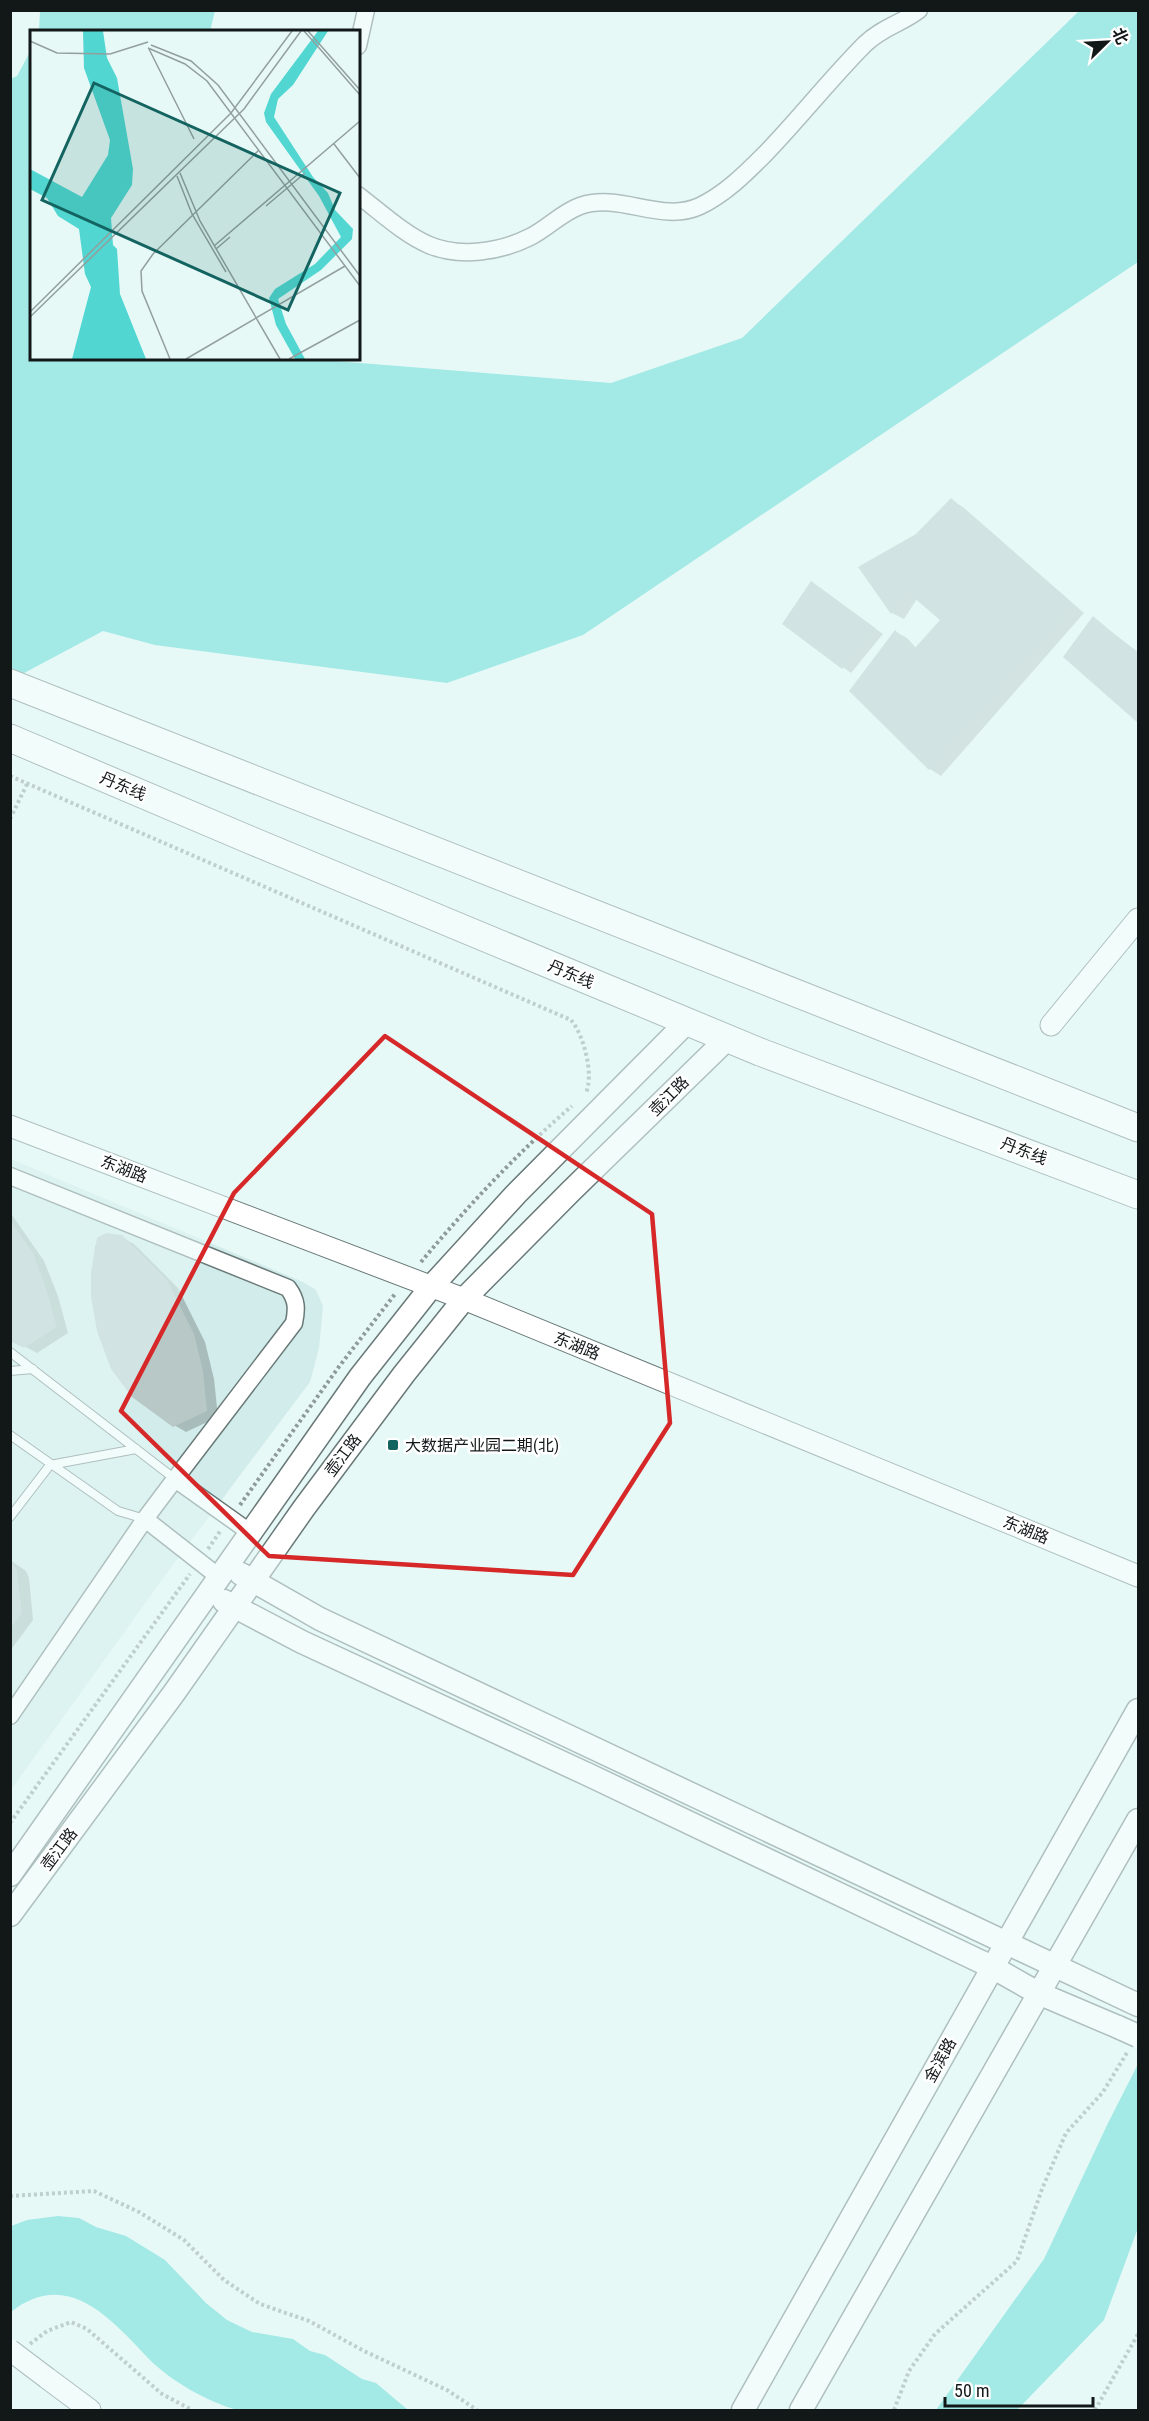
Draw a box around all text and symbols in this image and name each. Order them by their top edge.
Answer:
north arrow [1077,12,1137,72]
text: 北 [1108,25,1132,47]
inset map [30,30,360,360]
street label: 丹东线 [97,768,149,804]
street label: 丹东线 [545,956,597,992]
street label: 壶江路 [645,1072,693,1120]
street label: 丹东线 [998,1134,1050,1168]
street label: 东湖路 [98,1152,150,1186]
street label: 东湖路 [551,1328,603,1364]
street label: 壶江路 [321,1430,365,1480]
place label: 大数据产业园二期(北) [405,1436,559,1455]
marker: 大数据产业园二期(北) [386,1438,400,1452]
street label: 东湖路 [1000,1512,1052,1548]
street label: 壶江路 [37,1824,81,1874]
street label: 金滨路 [920,2034,960,2086]
scale bar [945,2370,1094,2408]
text: 50 m [954,2380,989,2401]

